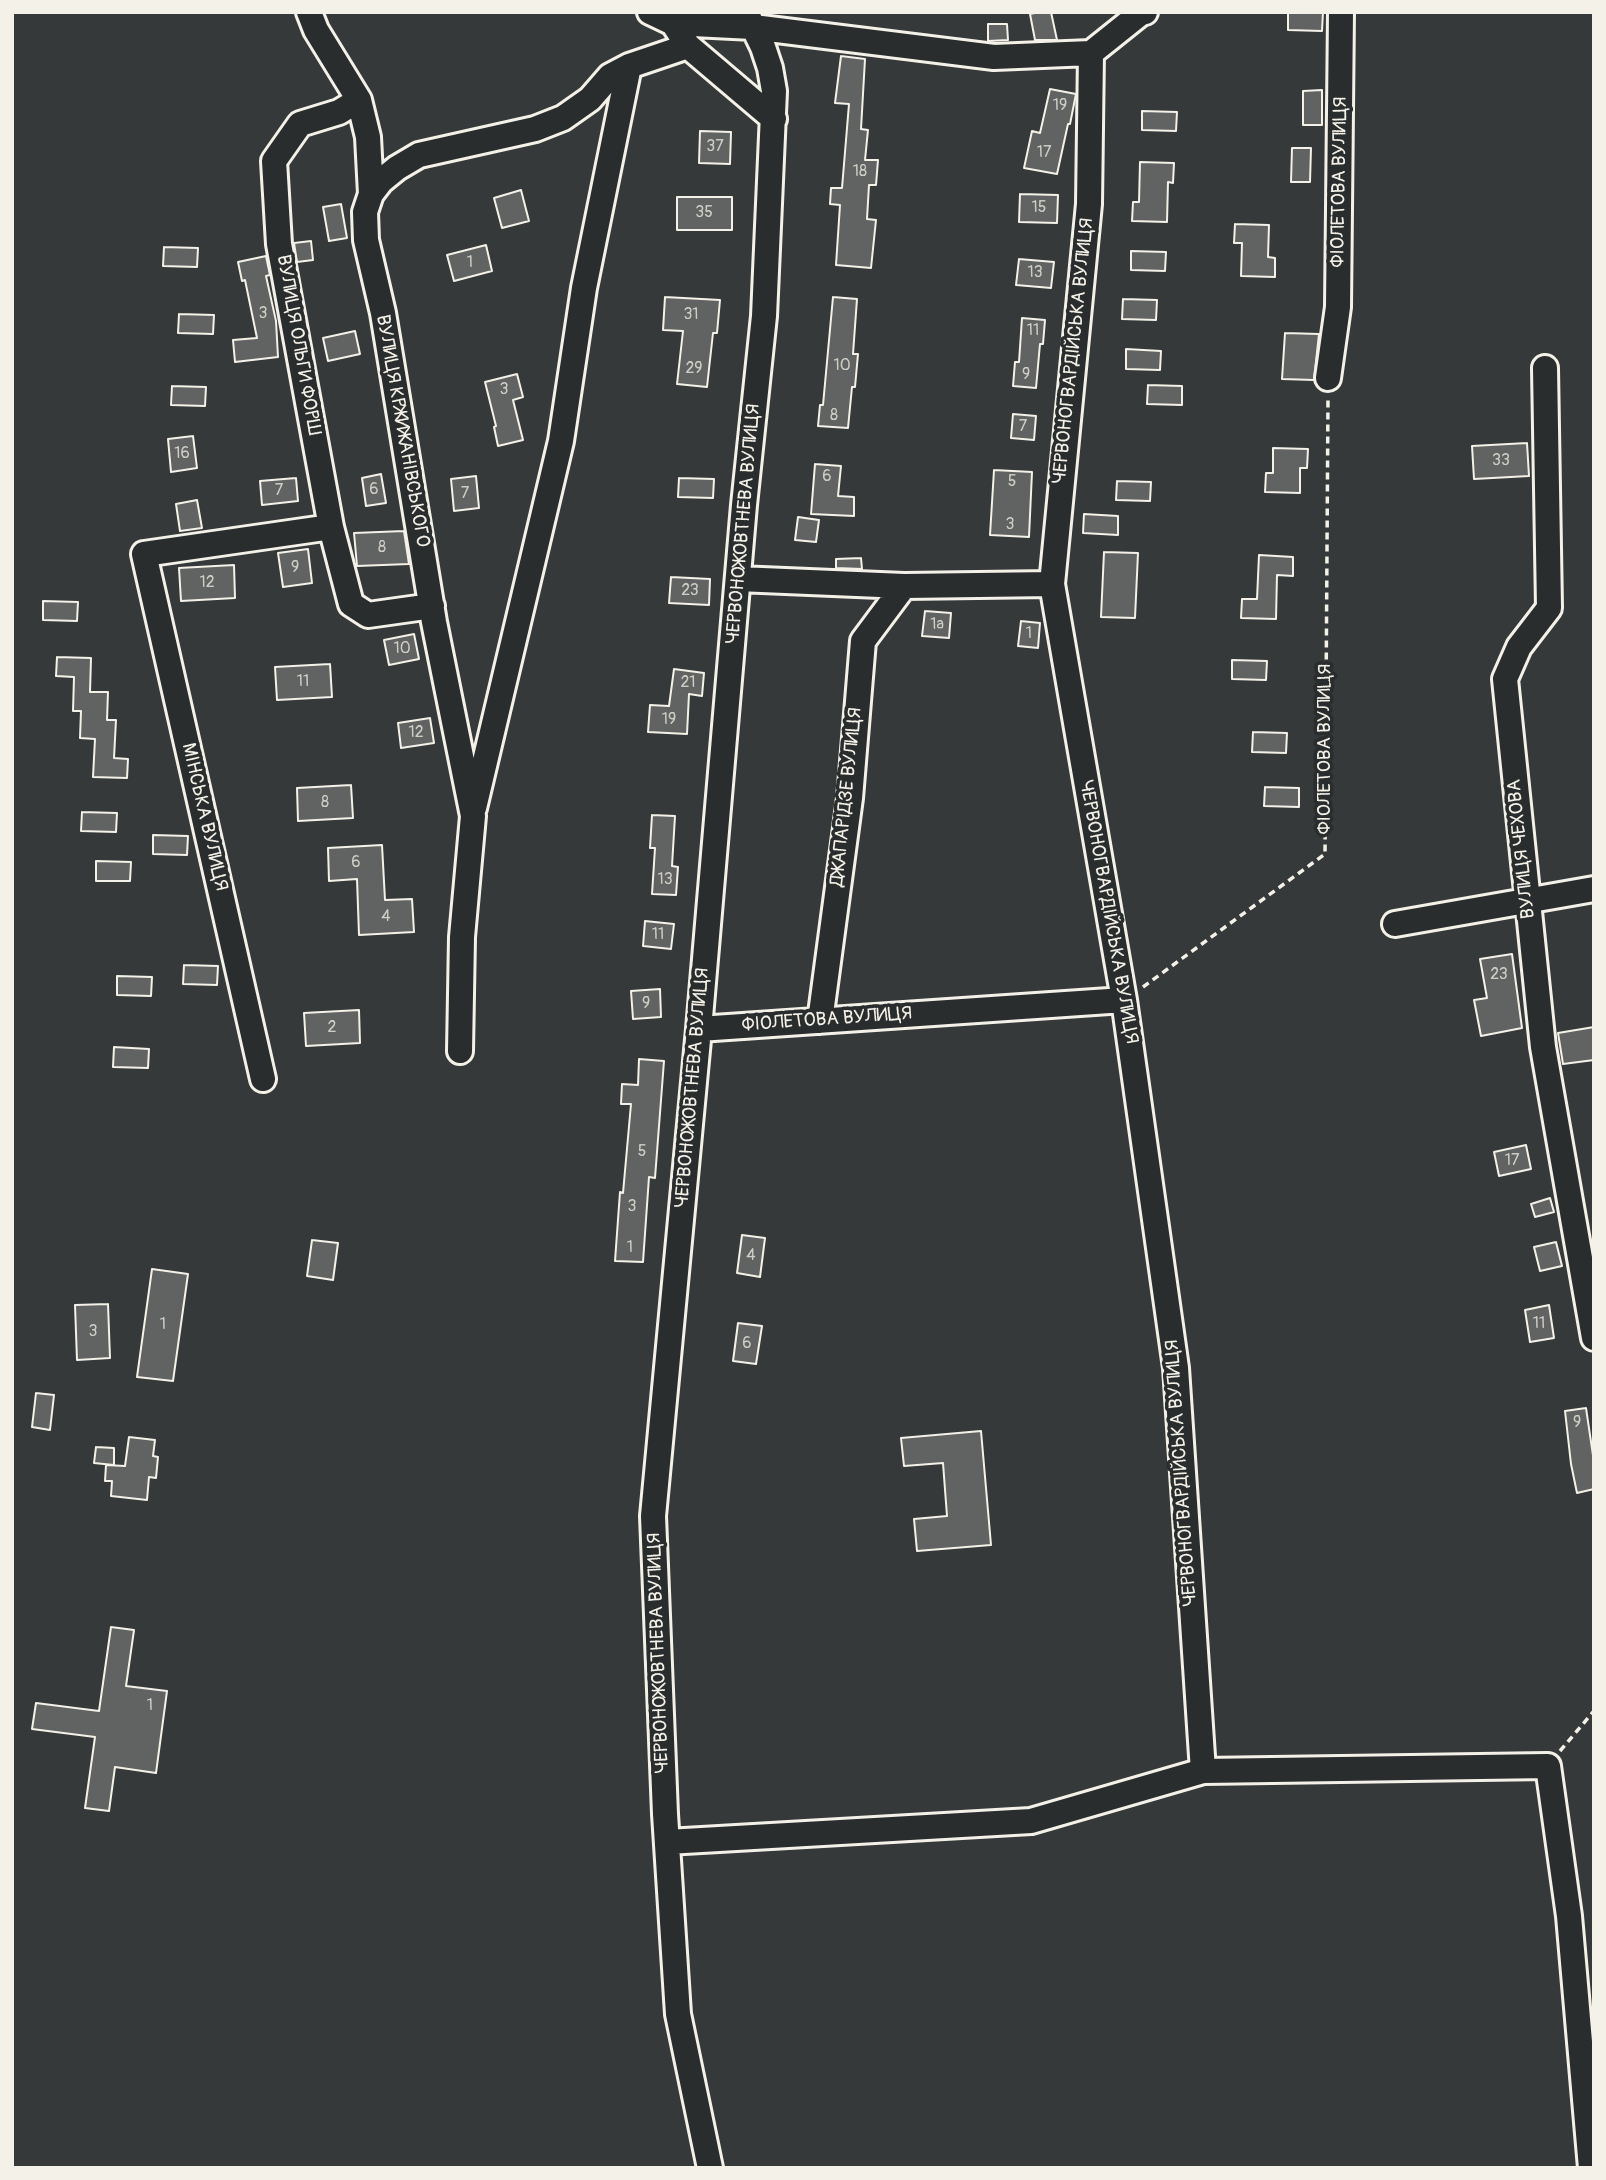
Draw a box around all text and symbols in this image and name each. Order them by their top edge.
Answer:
house number: 19 [1053,96,1067,116]
street label: ФІОЛЕТОВА ВУЛИЦЯ [1327,96,1353,268]
house number: 37 [706,137,724,157]
house number: 17 [1037,143,1051,163]
house number: 18 [853,162,867,182]
house number: 15 [1032,198,1046,218]
house number: 35 [695,203,713,223]
street label: ЧЕРВОНОГВАРДІЙСЬКА ВУЛИЦЯ [1049,217,1099,485]
street label: ВУЛИЦЯ ОЛЬГИ ФОРШ [271,253,325,437]
house number: 1 [467,253,473,273]
house number: 13 [1027,263,1043,283]
house number: 3 [259,304,267,324]
house number: 31 [683,305,699,325]
street label: ВУЛИЦЯ КРЖИЖАНІВСЬКОГО [370,313,434,549]
house number: 11 [1027,321,1039,341]
house number: 10 [833,356,851,376]
house number: 29 [685,359,703,379]
house number: 9 [1022,365,1030,385]
house number: 3 [500,380,508,400]
street label: ЧЕРВОНОЖОВТНЕВА ВУЛИЦЯ [722,403,766,645]
house number: 8 [830,406,838,426]
house number: 7 [1019,417,1027,437]
house number: 16 [174,444,190,464]
house number: 33 [1492,451,1510,471]
house number: 6 [822,467,832,487]
house number: 5 [1008,472,1016,492]
house number: 6 [369,480,379,500]
house number: 7 [275,481,283,501]
house number: 7 [461,484,469,504]
house number: 3 [1006,515,1014,535]
house number: 8 [378,538,386,558]
house number: 9 [291,558,299,578]
house number: 12 [199,573,215,593]
house number: 23 [681,581,699,601]
house number: 1а [930,615,944,635]
house number: 1 [1026,624,1032,644]
house number: 10 [393,639,411,659]
street label: ФІОЛЕТОВА ВУЛИЦЯ [1314,664,1336,834]
house number: 11 [297,672,309,692]
house number: 21 [680,673,696,693]
street label: ДЖАПАРІДЗЕ ВУЛИЦЯ [826,706,868,888]
house number: 19 [662,710,676,730]
house number: 12 [408,723,424,743]
street label: МІНСЬКА ВУЛИЦЯ [176,741,232,893]
street label: ЧЕРВОНОГВАРДІЙСЬКА ВУЛИЦЯ [1074,778,1142,1046]
street label: ВУЛИЦЯ ЧЕХОВА [1503,778,1541,920]
house number: 8 [321,793,329,813]
house number: 6 [351,853,361,873]
house number: 13 [657,870,673,890]
house number: 4 [381,907,391,927]
house number: 11 [652,925,664,945]
house number: 23 [1490,965,1508,985]
street label: ЧЕРВОНОЖОВТНЕВА ВУЛИЦЯ [671,967,715,1209]
house number: 9 [642,994,650,1014]
street label: ФІОЛЕТОВА ВУЛИЦЯ [741,1003,913,1037]
house number: 2 [328,1018,336,1038]
house number: 5 [638,1142,646,1162]
house number: 17 [1505,1151,1519,1171]
house number: 3 [628,1197,636,1217]
house number: 1 [627,1238,633,1258]
house number: 4 [746,1246,756,1266]
house number: 11 [1533,1314,1545,1334]
house number: 1 [160,1315,166,1335]
house number: 3 [89,1322,97,1342]
house number: 6 [742,1334,752,1354]
street label: ЧЕРВОНОГВАРДІЙСЬКА ВУЛИЦЯ [1161,1339,1203,1607]
house number: 9 [1573,1413,1581,1433]
street label: ЧЕРВОНОЖОВТНЕВА ВУЛИЦЯ [643,1532,675,1774]
house number: 1 [147,1696,153,1716]

